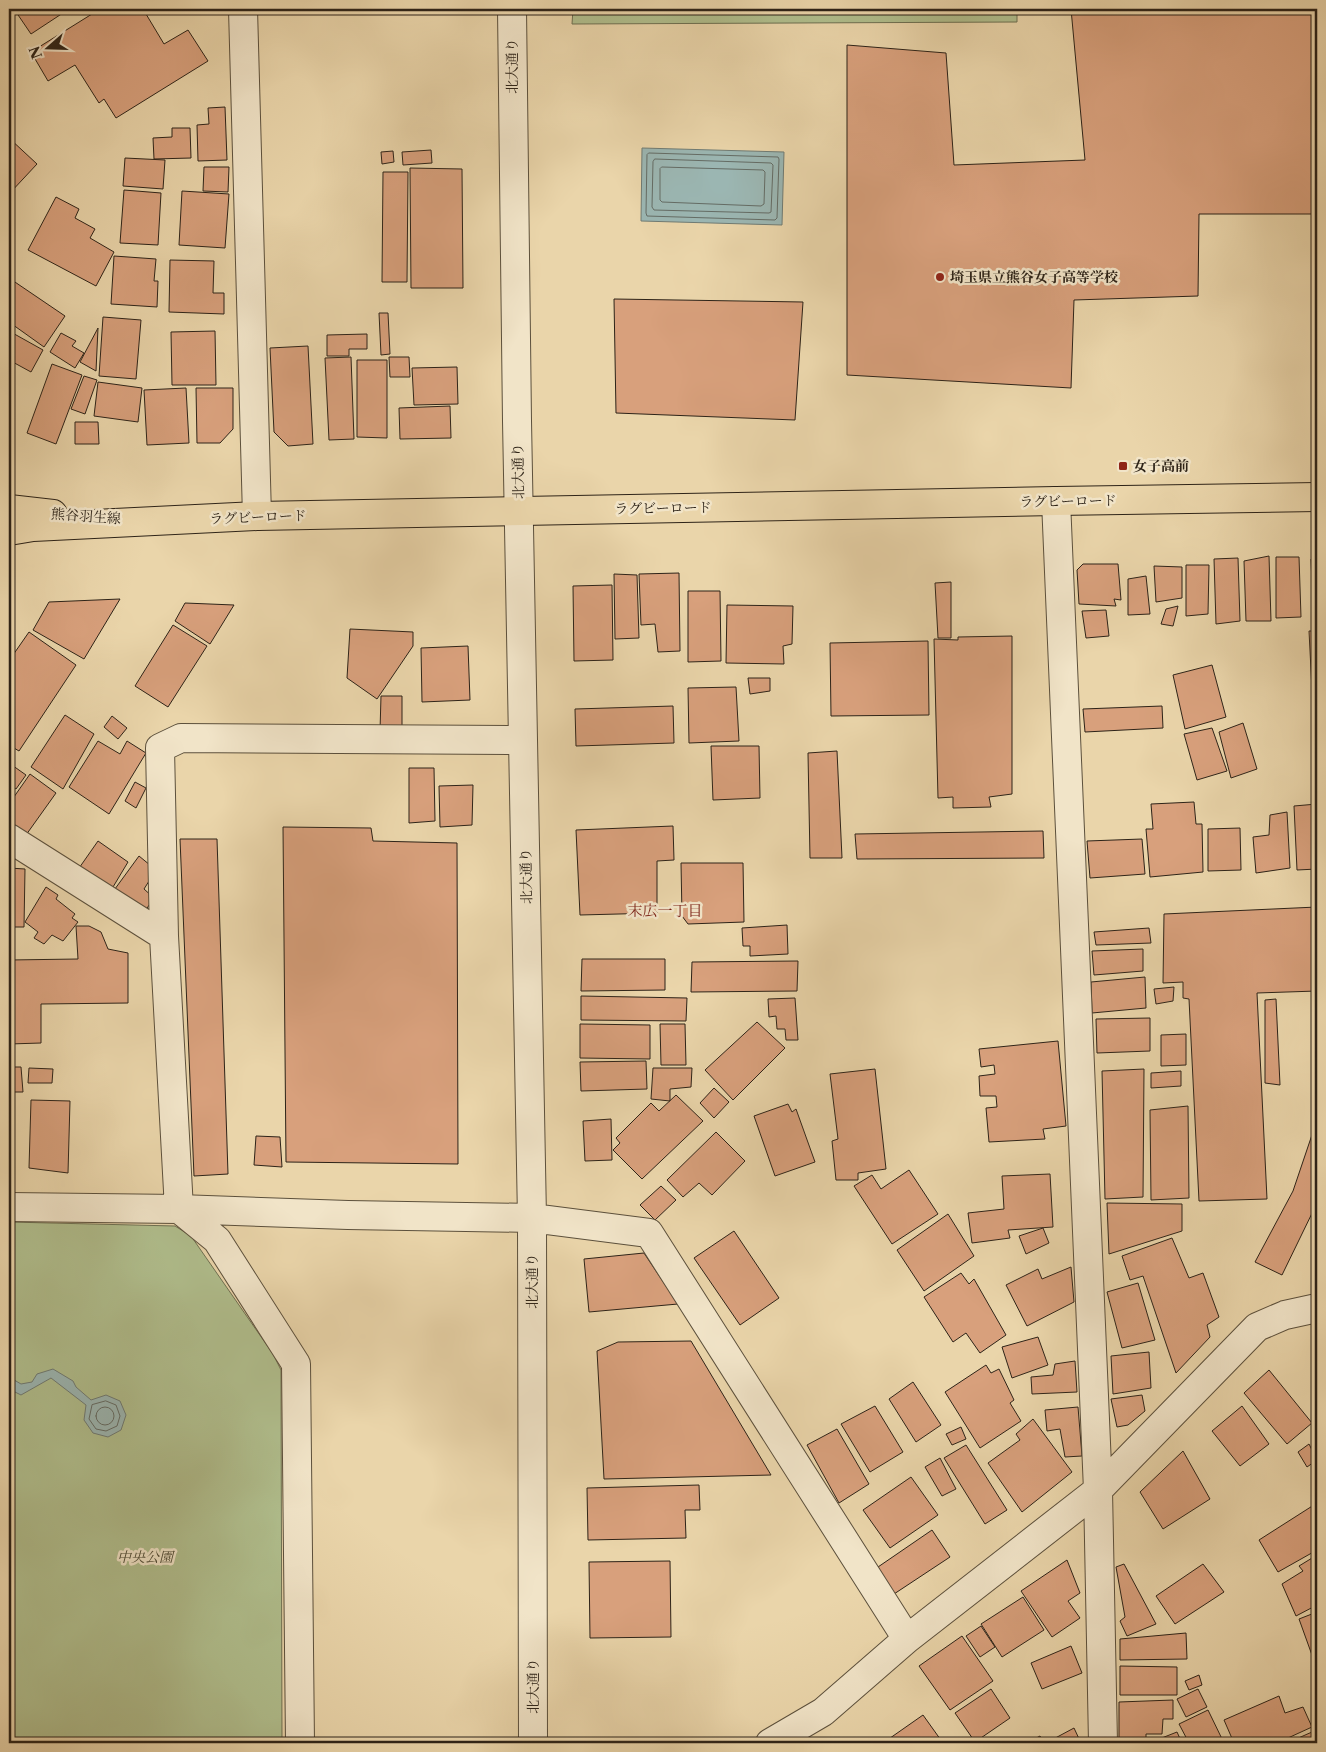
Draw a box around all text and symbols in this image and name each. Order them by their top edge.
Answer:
north arrow [22,22,72,72]
street label: 北大通り [503,38,521,94]
text: N [25,44,46,61]
place label: 埼玉県立熊谷女子高等学校 [950,268,1118,286]
marker: 埼玉県立熊谷女子高等学校 [934,271,946,283]
street label: 北大通り [509,443,527,499]
place label: 女子高前 [1133,457,1189,475]
marker: 女子高前 [1117,460,1129,472]
street label: ラグビーロード [1019,491,1117,511]
street label: ラグビーロード [614,498,712,518]
street label: 熊谷羽生線 [50,505,122,527]
street label: ラグビーロード [209,506,307,528]
street label: 北大通り [517,848,535,904]
district label: 末広一丁目 [627,901,703,920]
street label: 北大通り [523,1253,541,1309]
park label: 中央公園 [117,1548,175,1566]
street label: 北大通り [524,1658,542,1714]

